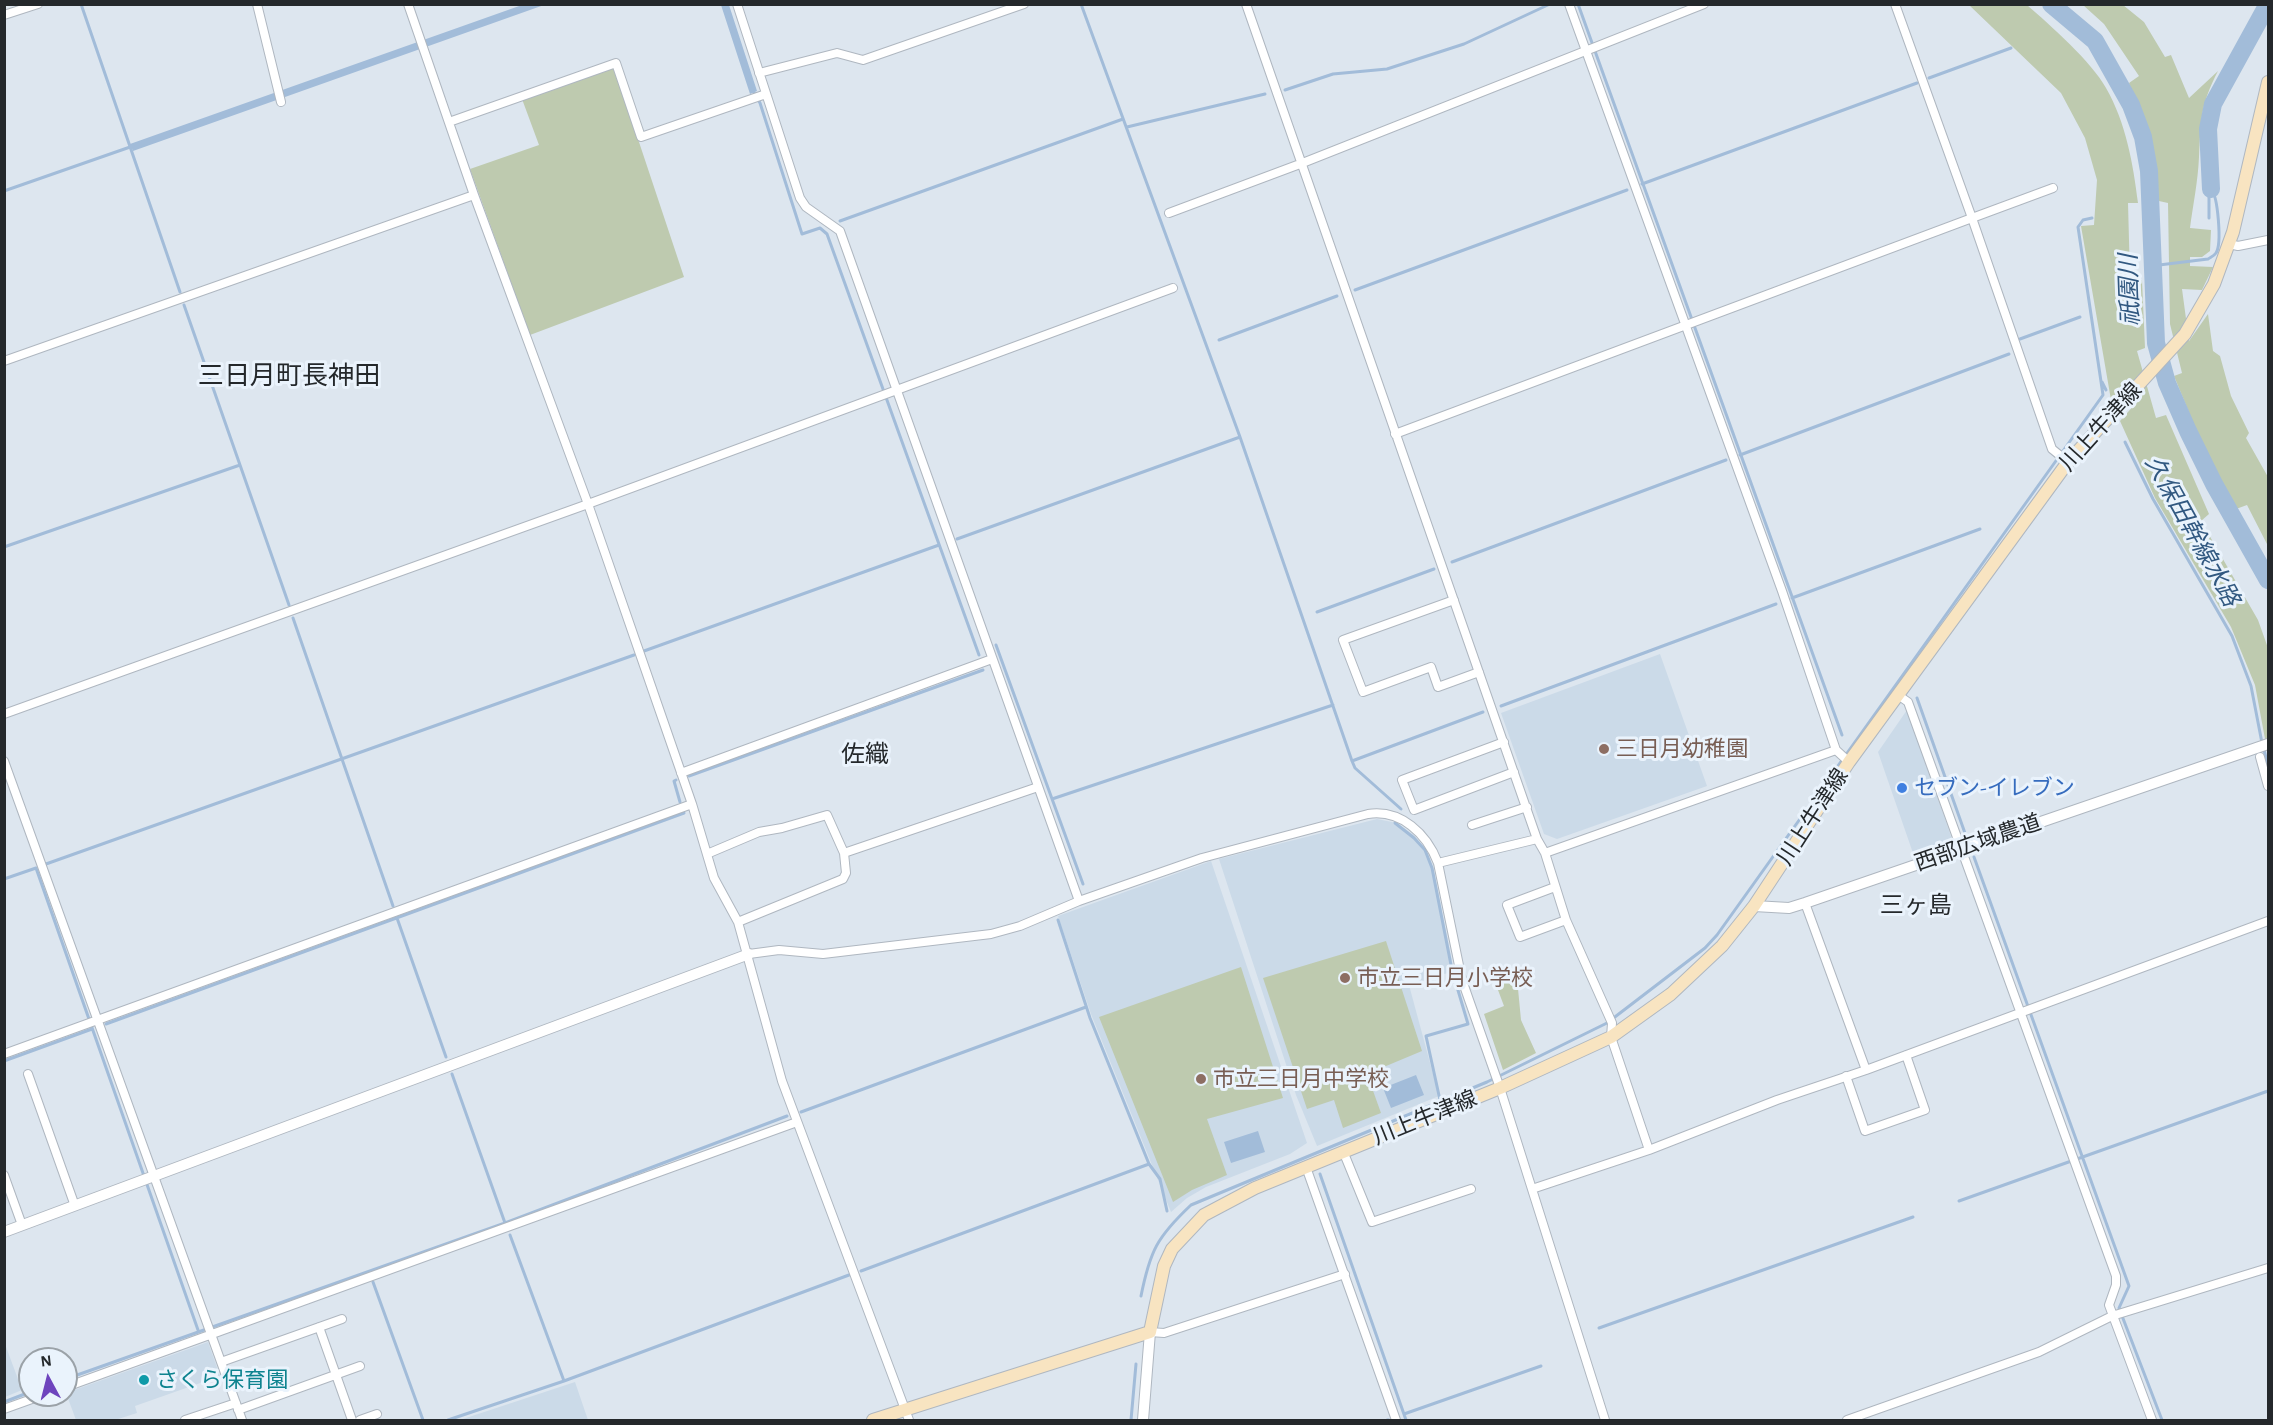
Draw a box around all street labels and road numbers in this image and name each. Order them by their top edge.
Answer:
street label: 川上牛津線 [2054,377,2148,477]
street label: 川上牛津線 [1772,764,1854,870]
street label: 西部広域農道 [1911,809,2045,877]
street label: 川上牛津線 [1369,1085,1481,1151]

